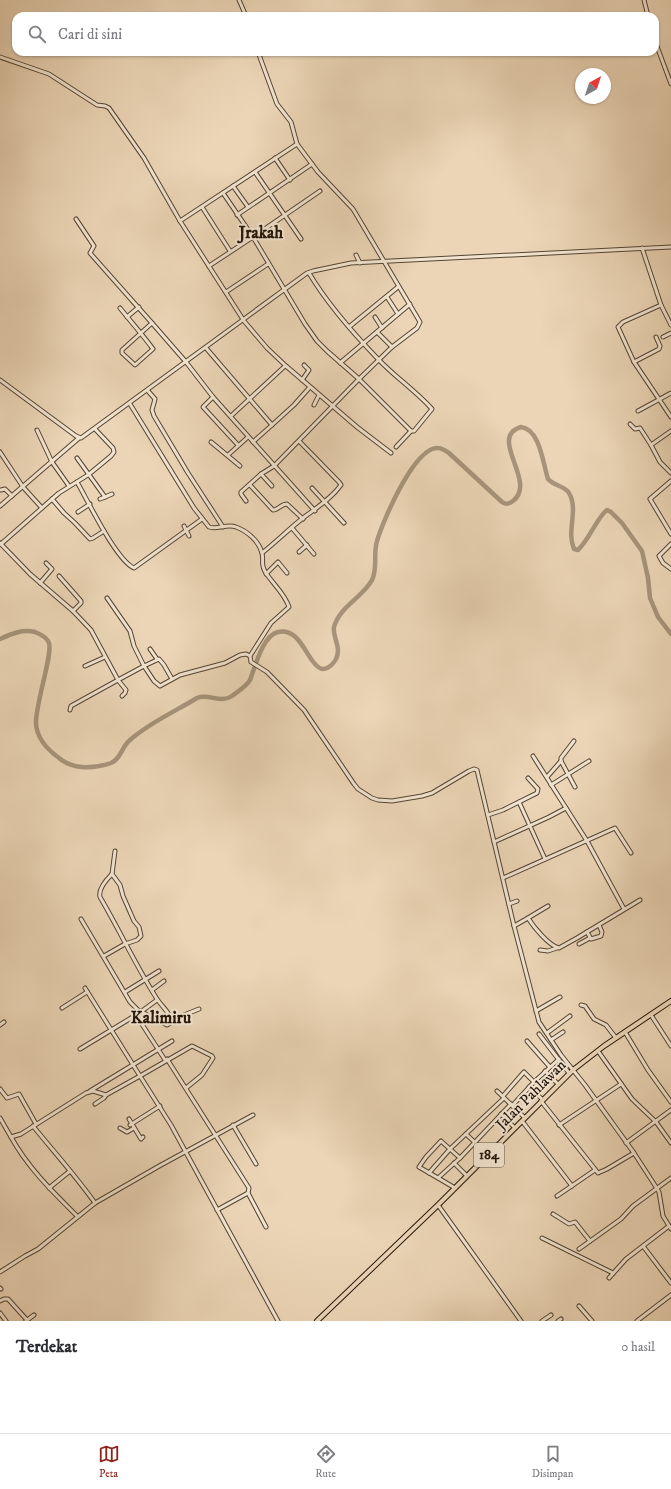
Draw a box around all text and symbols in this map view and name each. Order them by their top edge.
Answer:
search box [12,12,659,56]
icon: search [26,23,48,45]
text: Cari di sini [58,25,122,44]
north arrow [575,68,611,104]
district label: Jrakah [237,222,283,244]
district label: Kalimiru [131,1007,191,1029]
street label: Jalan Pahlawan [491,1056,570,1135]
road number: 184 [474,1143,504,1167]
text: Terdekat [16,1336,77,1358]
text: 0 hasil [621,1339,655,1355]
tab: Peta [98,1443,120,1481]
tab: Rute [315,1443,337,1481]
tab: Disimpan [532,1443,573,1481]

